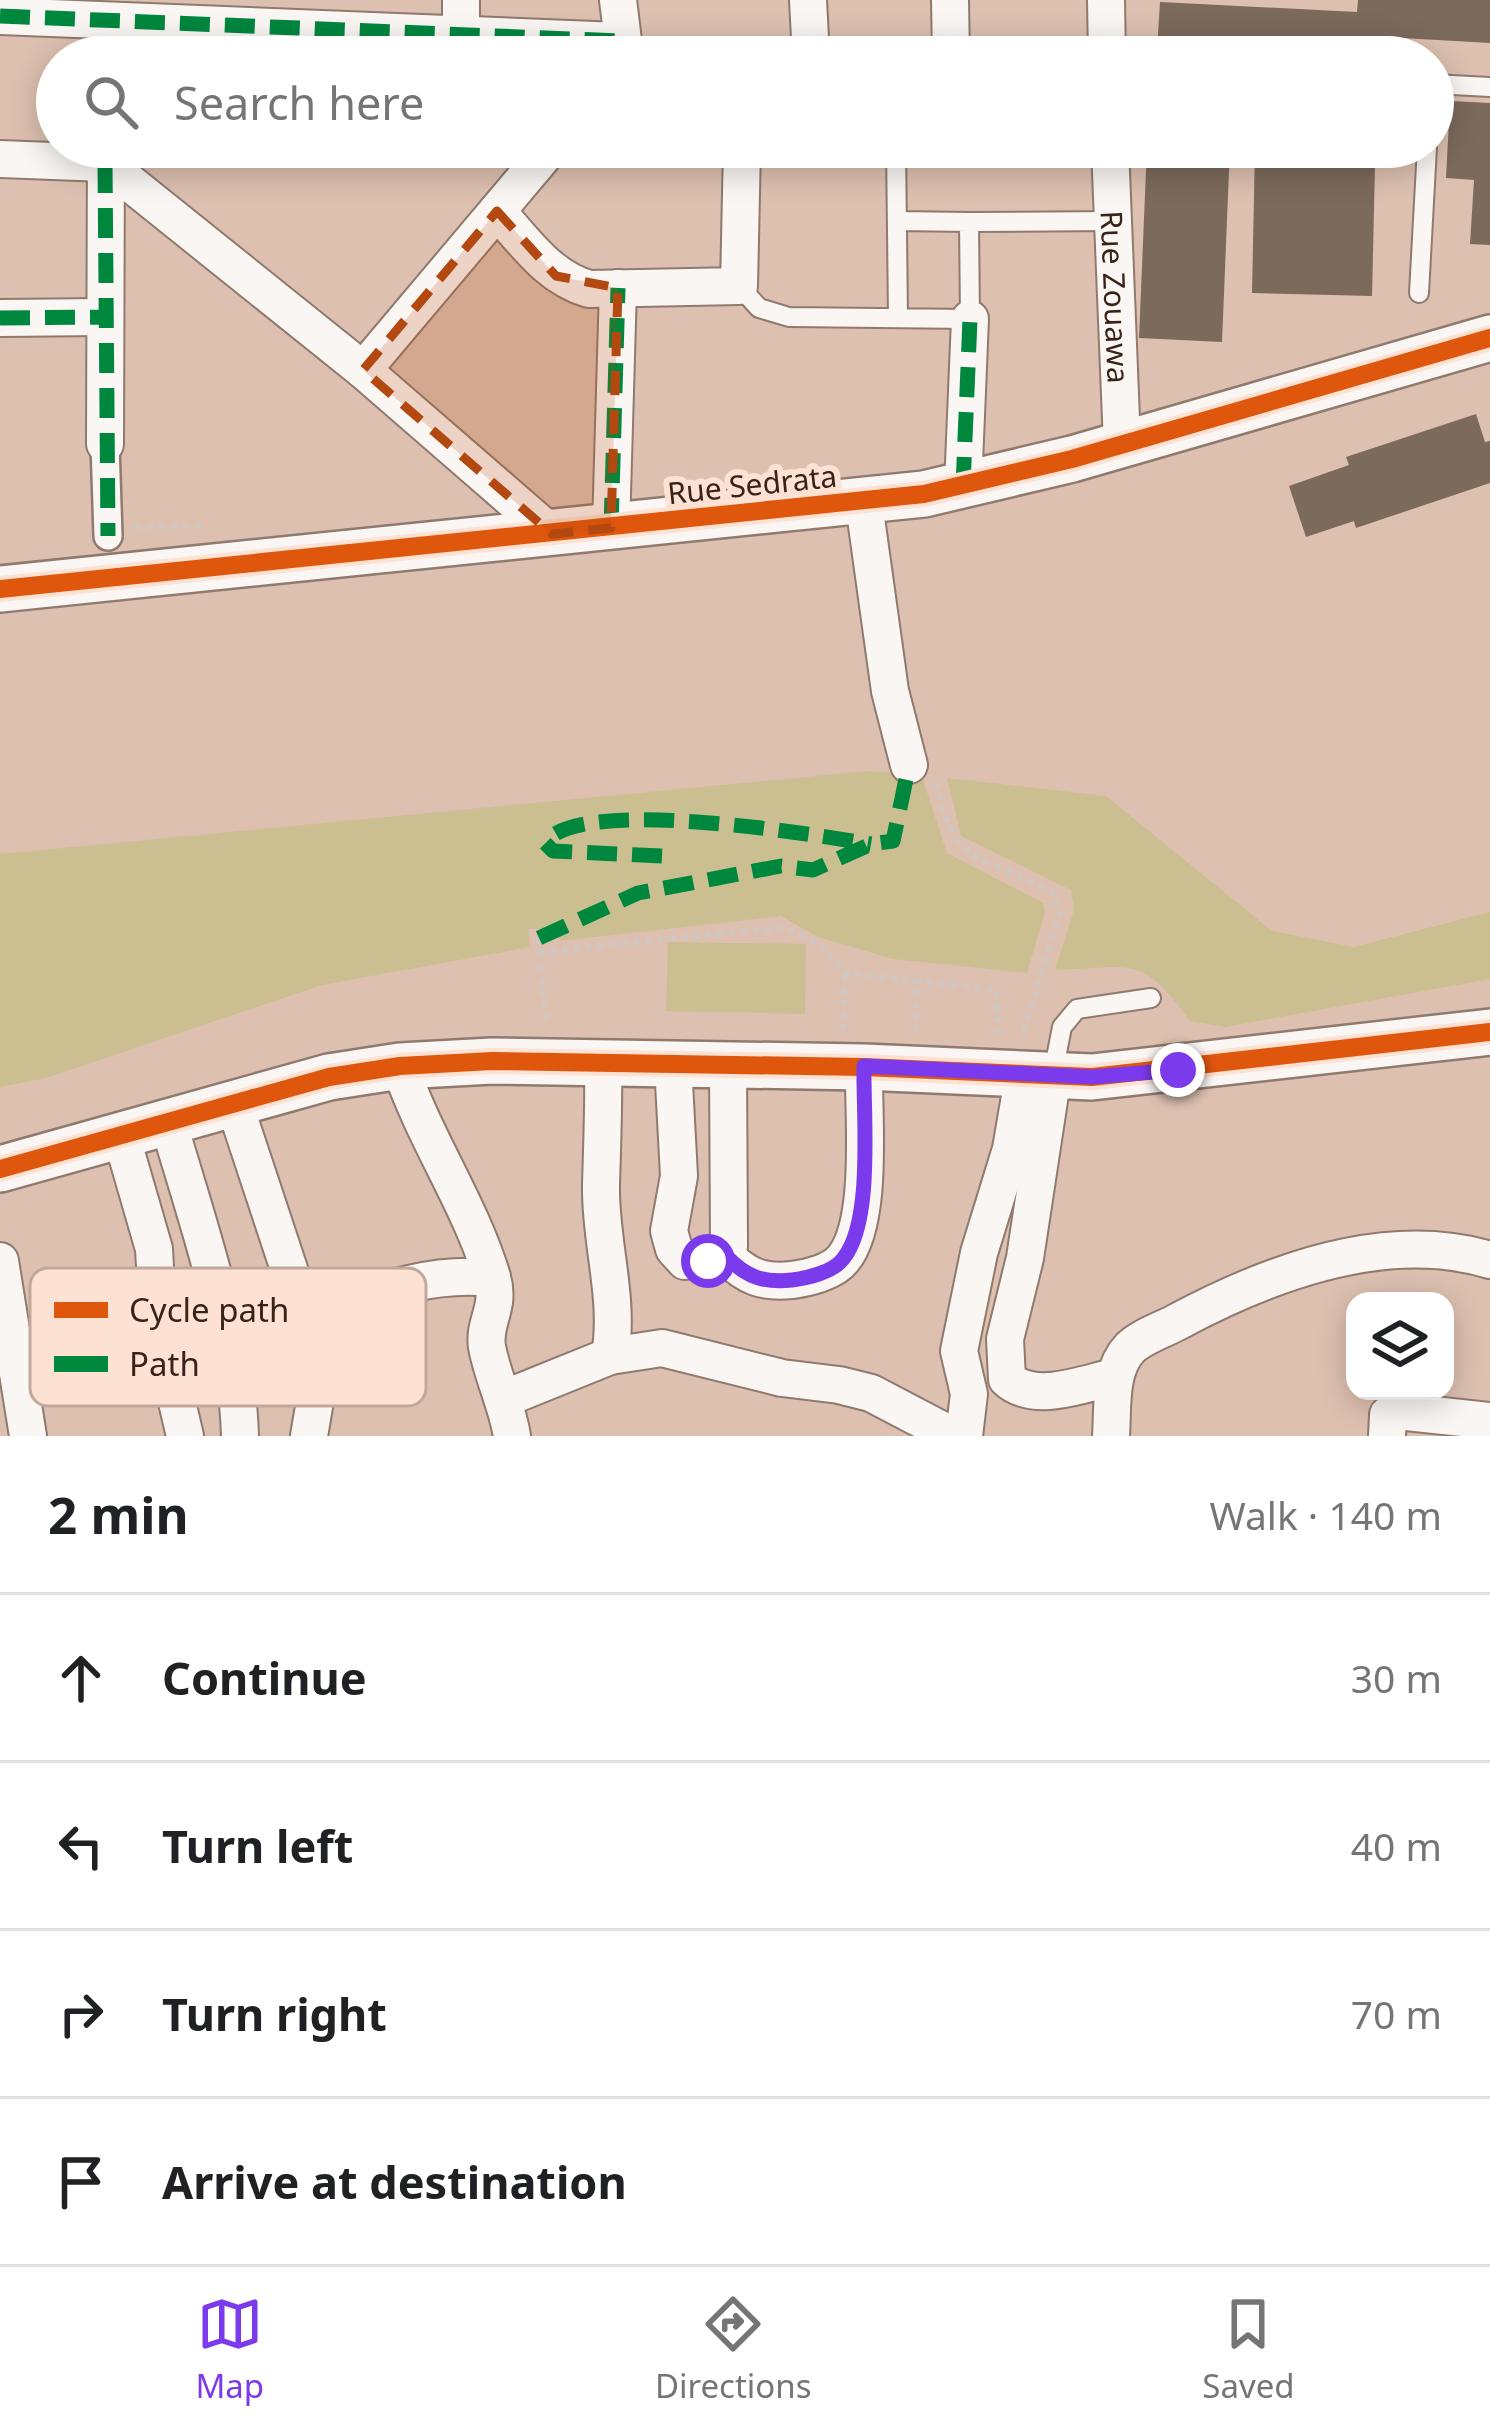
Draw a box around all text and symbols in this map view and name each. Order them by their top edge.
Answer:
search box [36,36,1454,168]
icon: search [78,69,144,135]
text: Search here [174,72,424,133]
street label: Rue Zouawa [1092,210,1140,384]
street label: Rue Sedrata [665,455,839,513]
route end [1151,1043,1205,1097]
route start [681,1234,735,1288]
legend [30,1268,426,1406]
text: Cycle path [129,1287,289,1332]
map controls [1346,1292,1454,1400]
button: layers [1346,1292,1454,1400]
text: Path [129,1341,200,1386]
text: 2 min [48,1479,189,1549]
text: Walk · 140 m [1209,1488,1442,1541]
icon: ahead [48,1645,114,1711]
text: Continue [162,1647,367,1708]
text: 30 m [1351,1651,1442,1704]
icon: left [48,1813,114,1879]
text: Turn left [162,1815,353,1876]
text: 40 m [1351,1819,1442,1872]
icon: right [48,1981,114,2047]
text: Turn right [162,1983,387,2044]
text: 70 m [1351,1987,1442,2040]
icon: arrive [48,2149,114,2215]
text: Arrive at destination [162,2151,627,2212]
tab: Map [195,2291,264,2408]
tab: Directions [655,2291,812,2408]
tab: Saved [1202,2291,1295,2408]

